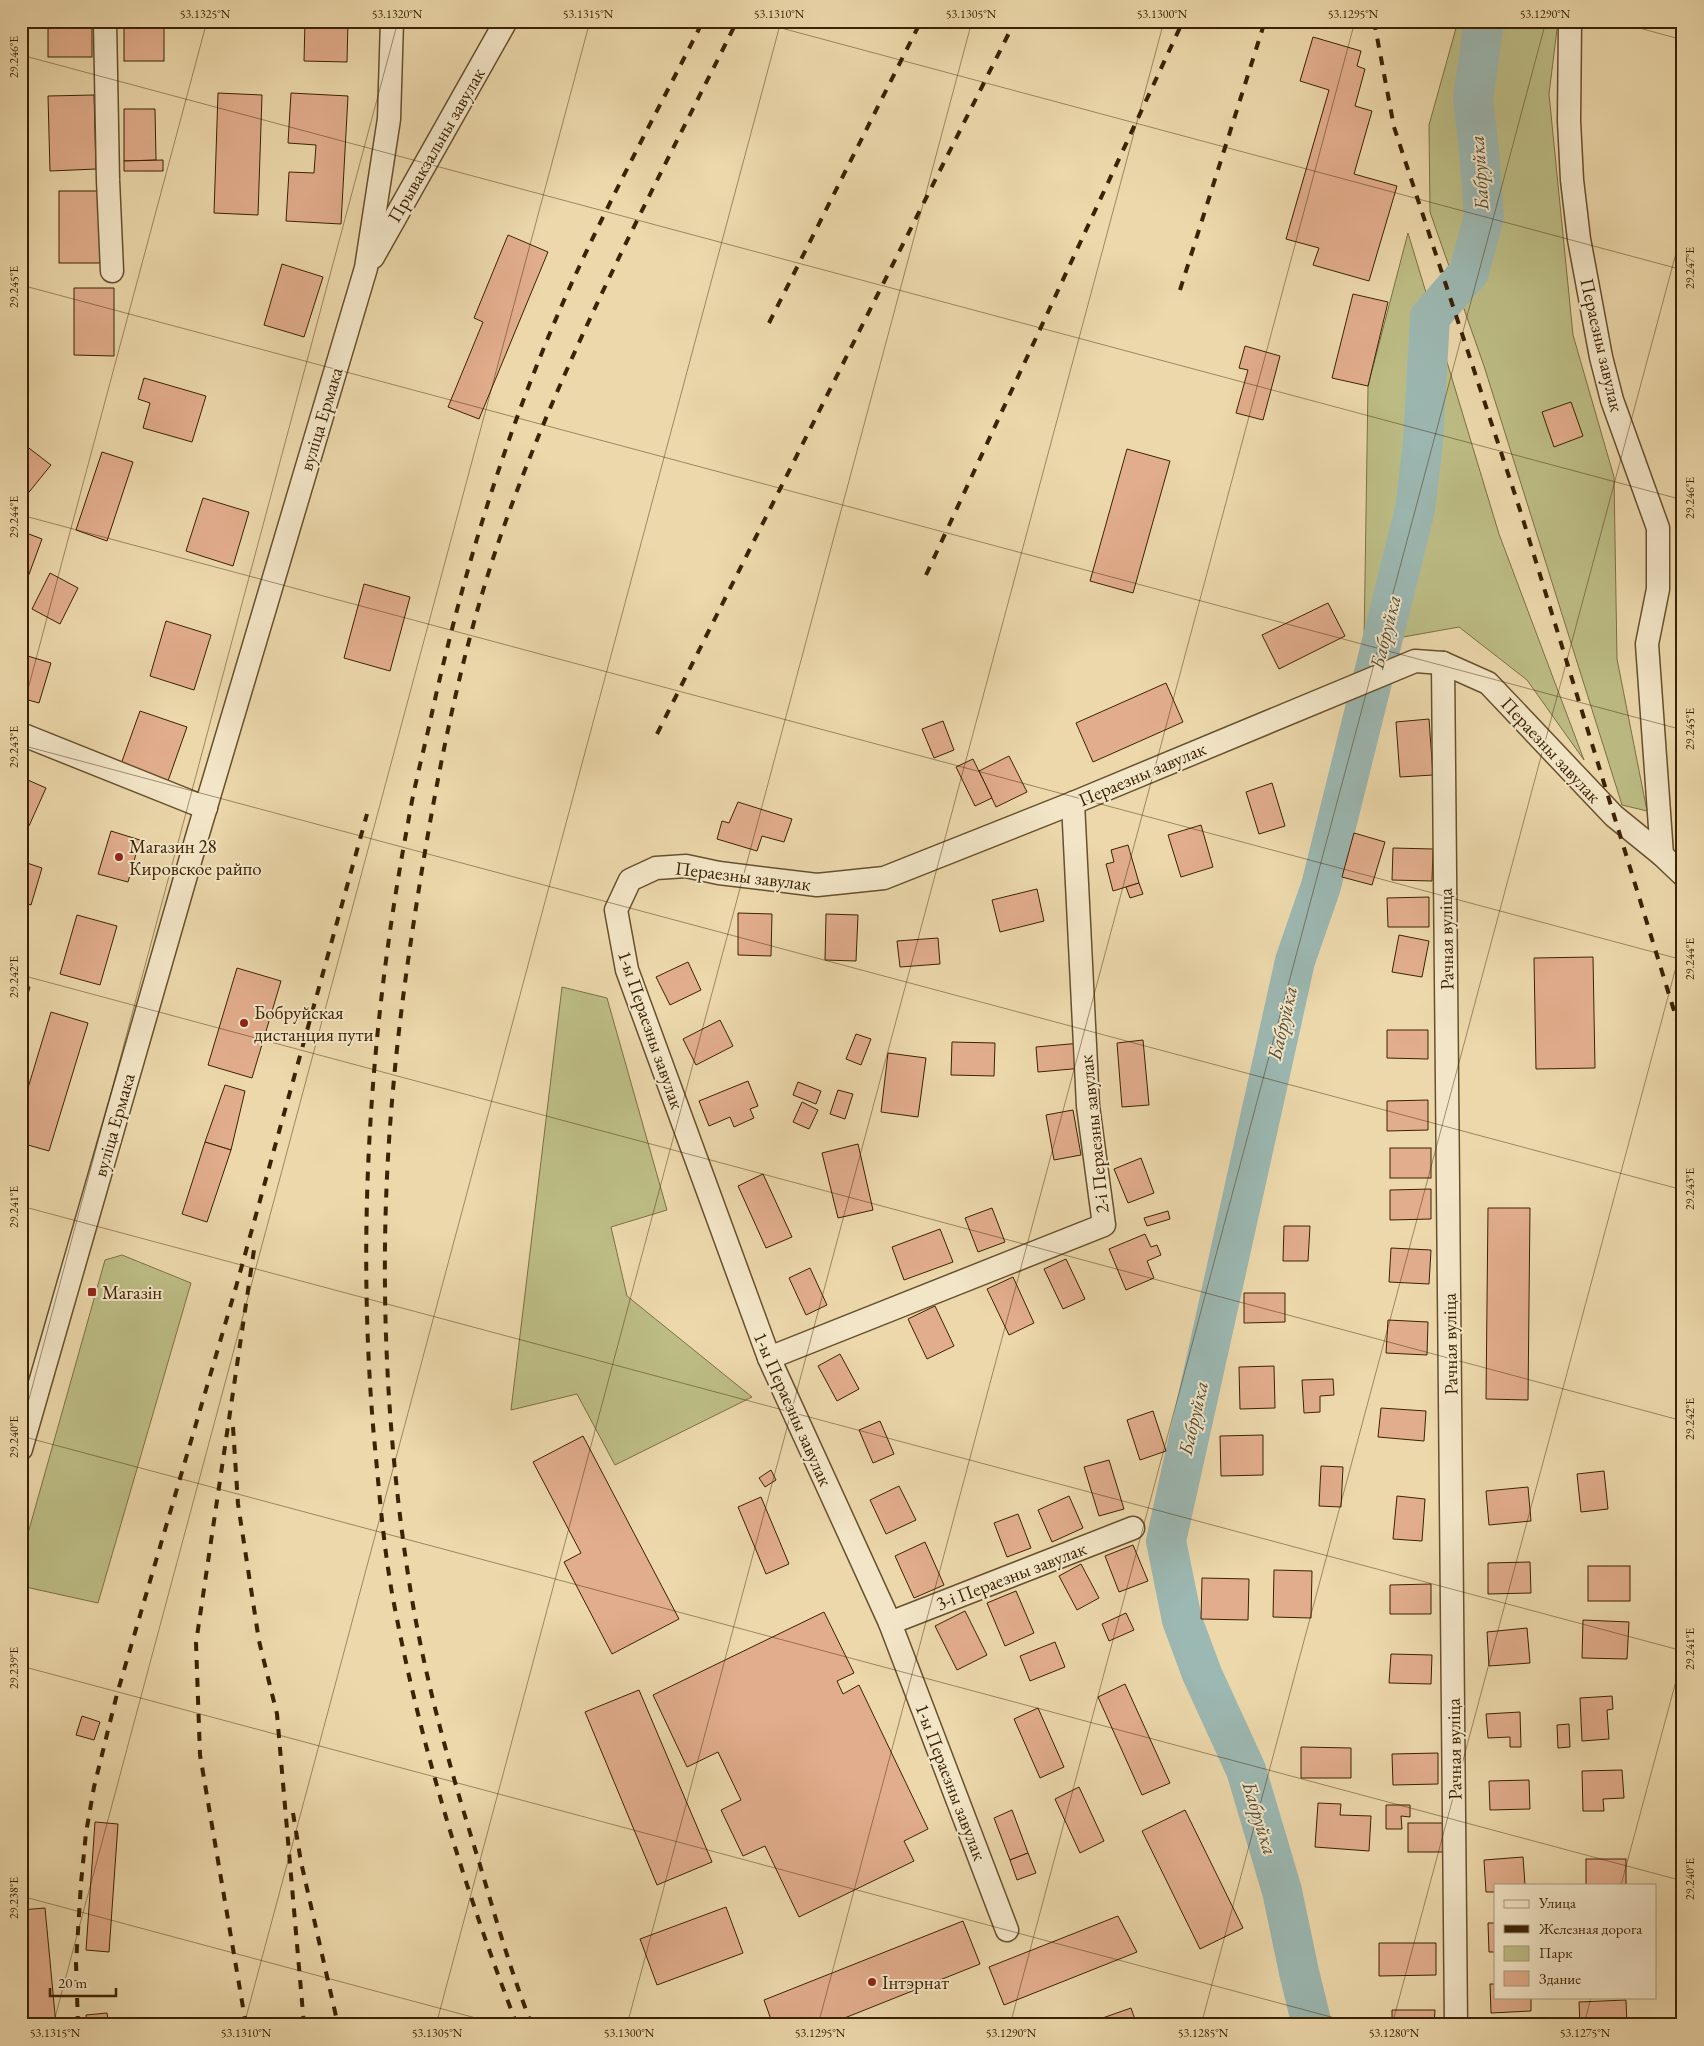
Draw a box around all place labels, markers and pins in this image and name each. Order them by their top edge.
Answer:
place label: Магазин 28 Кировское райпо [129,834,262,881]
marker: Магазин 28 Кировское райпо [113,851,125,863]
place label: Бобруйская дистанция пути [254,1000,373,1047]
marker: Бобруйская дистанция пути [238,1017,250,1029]
place label: Магазін [102,1280,162,1305]
marker: Магазін [86,1286,98,1298]
place label: Інтэрнат [882,1970,949,1995]
marker: Інтэрнат [866,1976,878,1988]

